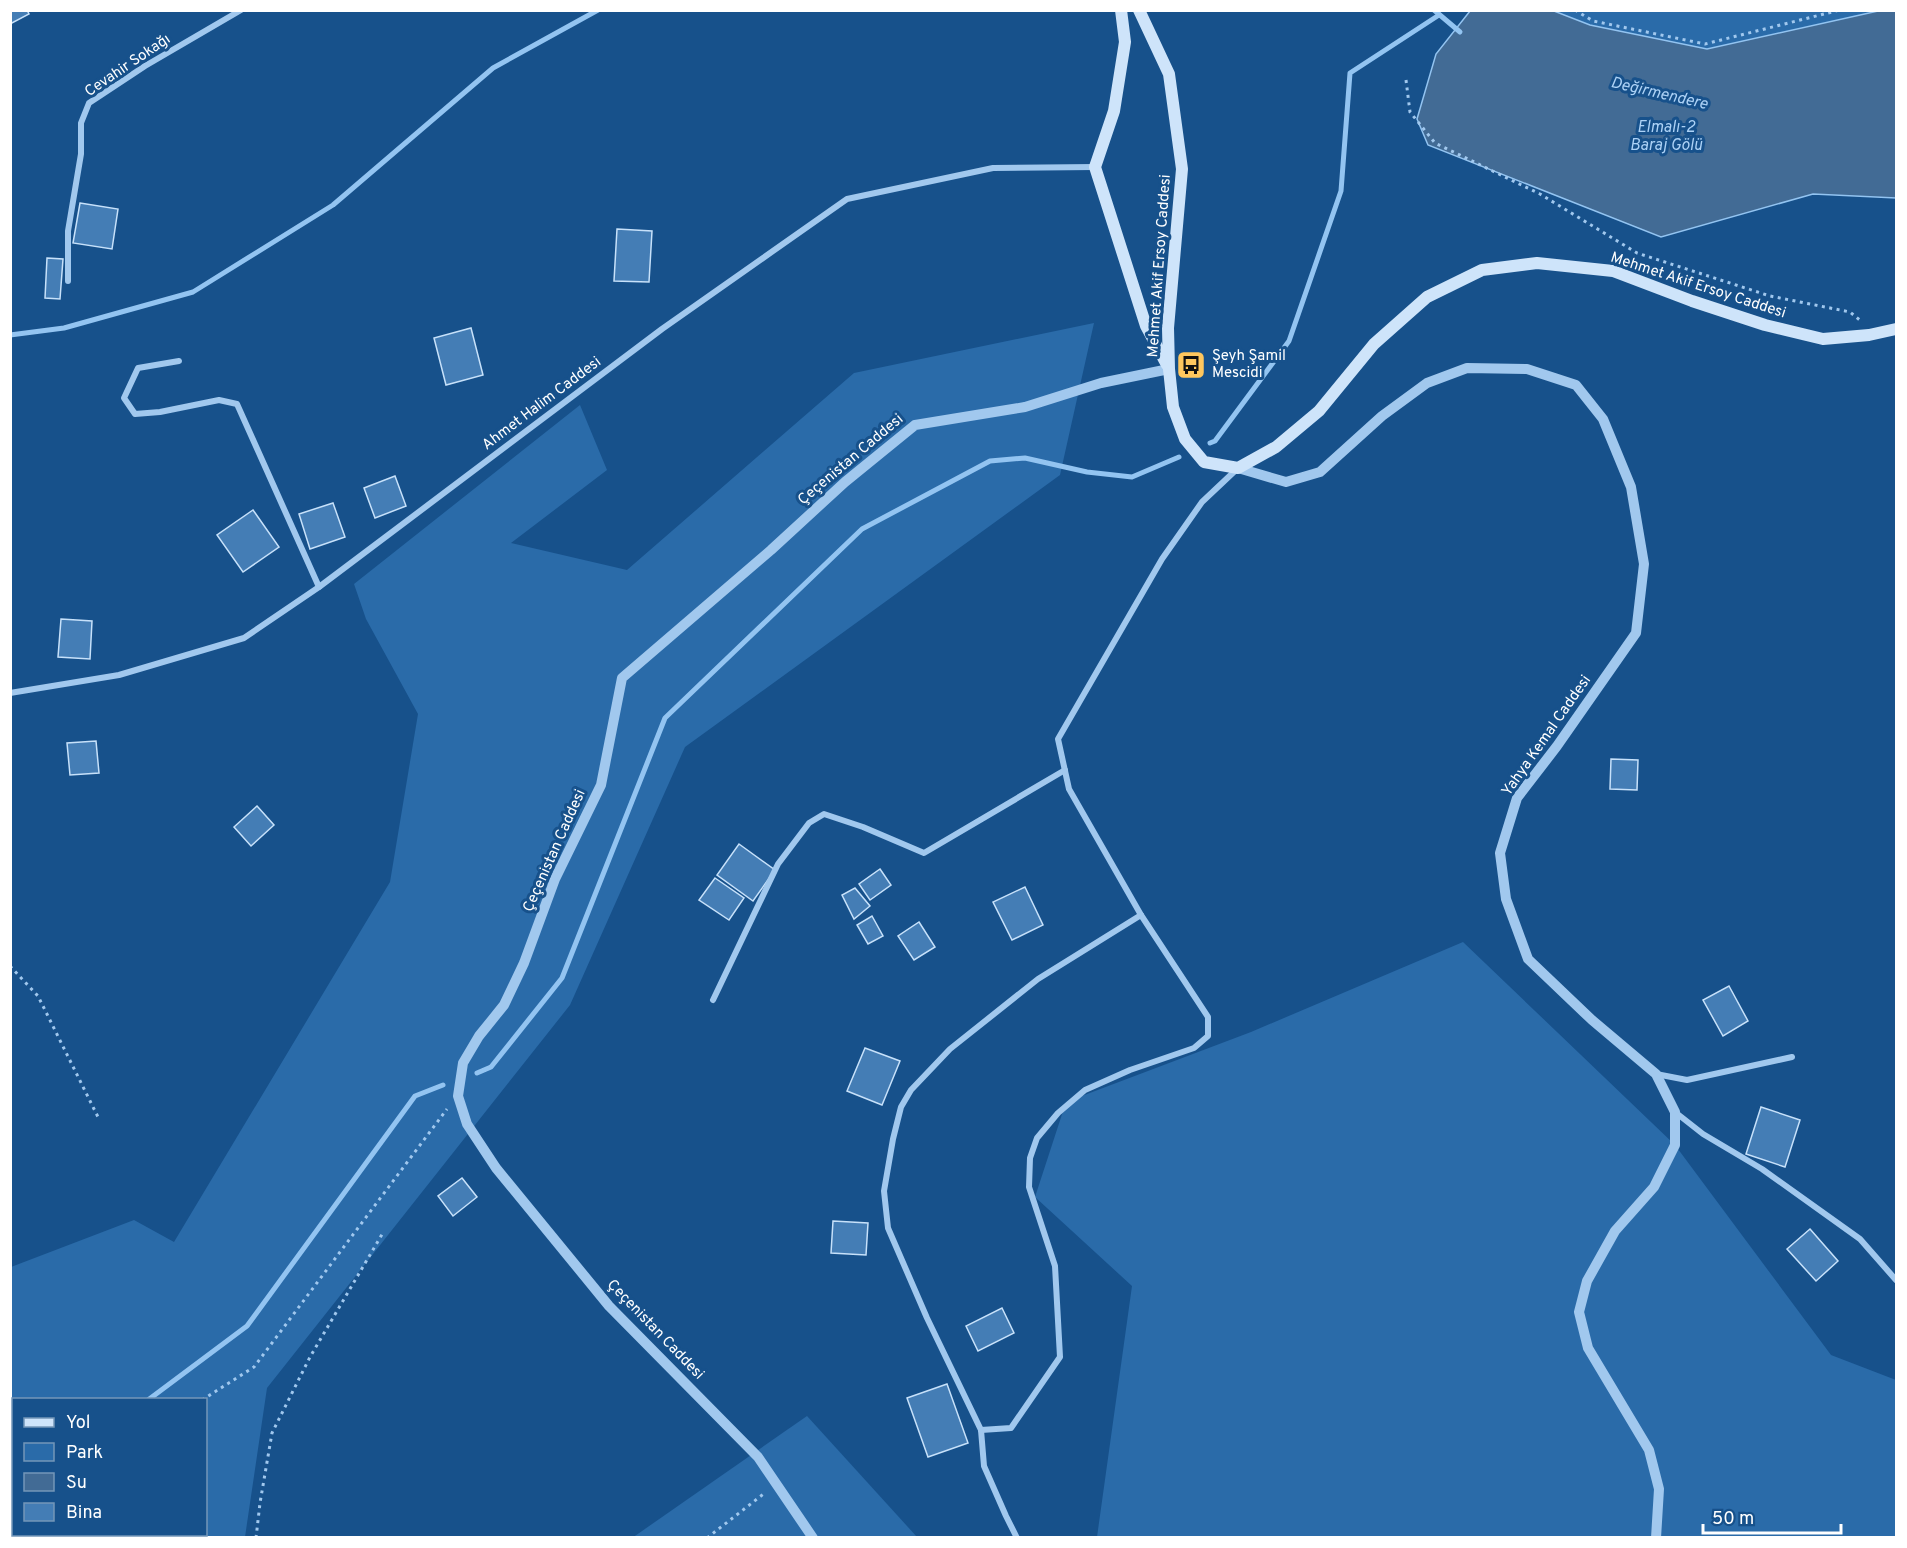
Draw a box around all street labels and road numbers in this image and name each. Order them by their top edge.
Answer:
street label: Cevahir Sokağı [81,30,175,102]
street label: Mehmet Akif Ersoy Caddesi [1144,174,1176,358]
street label: Mehmet Akif Ersoy Caddesi [1608,249,1788,323]
street label: Ahmet Halim Caddesi [479,353,605,455]
street label: Çeçenistan Caddesi [794,410,908,510]
street label: Yahya Kemal Caddesi [1498,672,1596,800]
street label: Çeçenistan Caddesi [519,787,591,915]
street label: Çeçenistan Caddesi [602,1276,708,1384]

